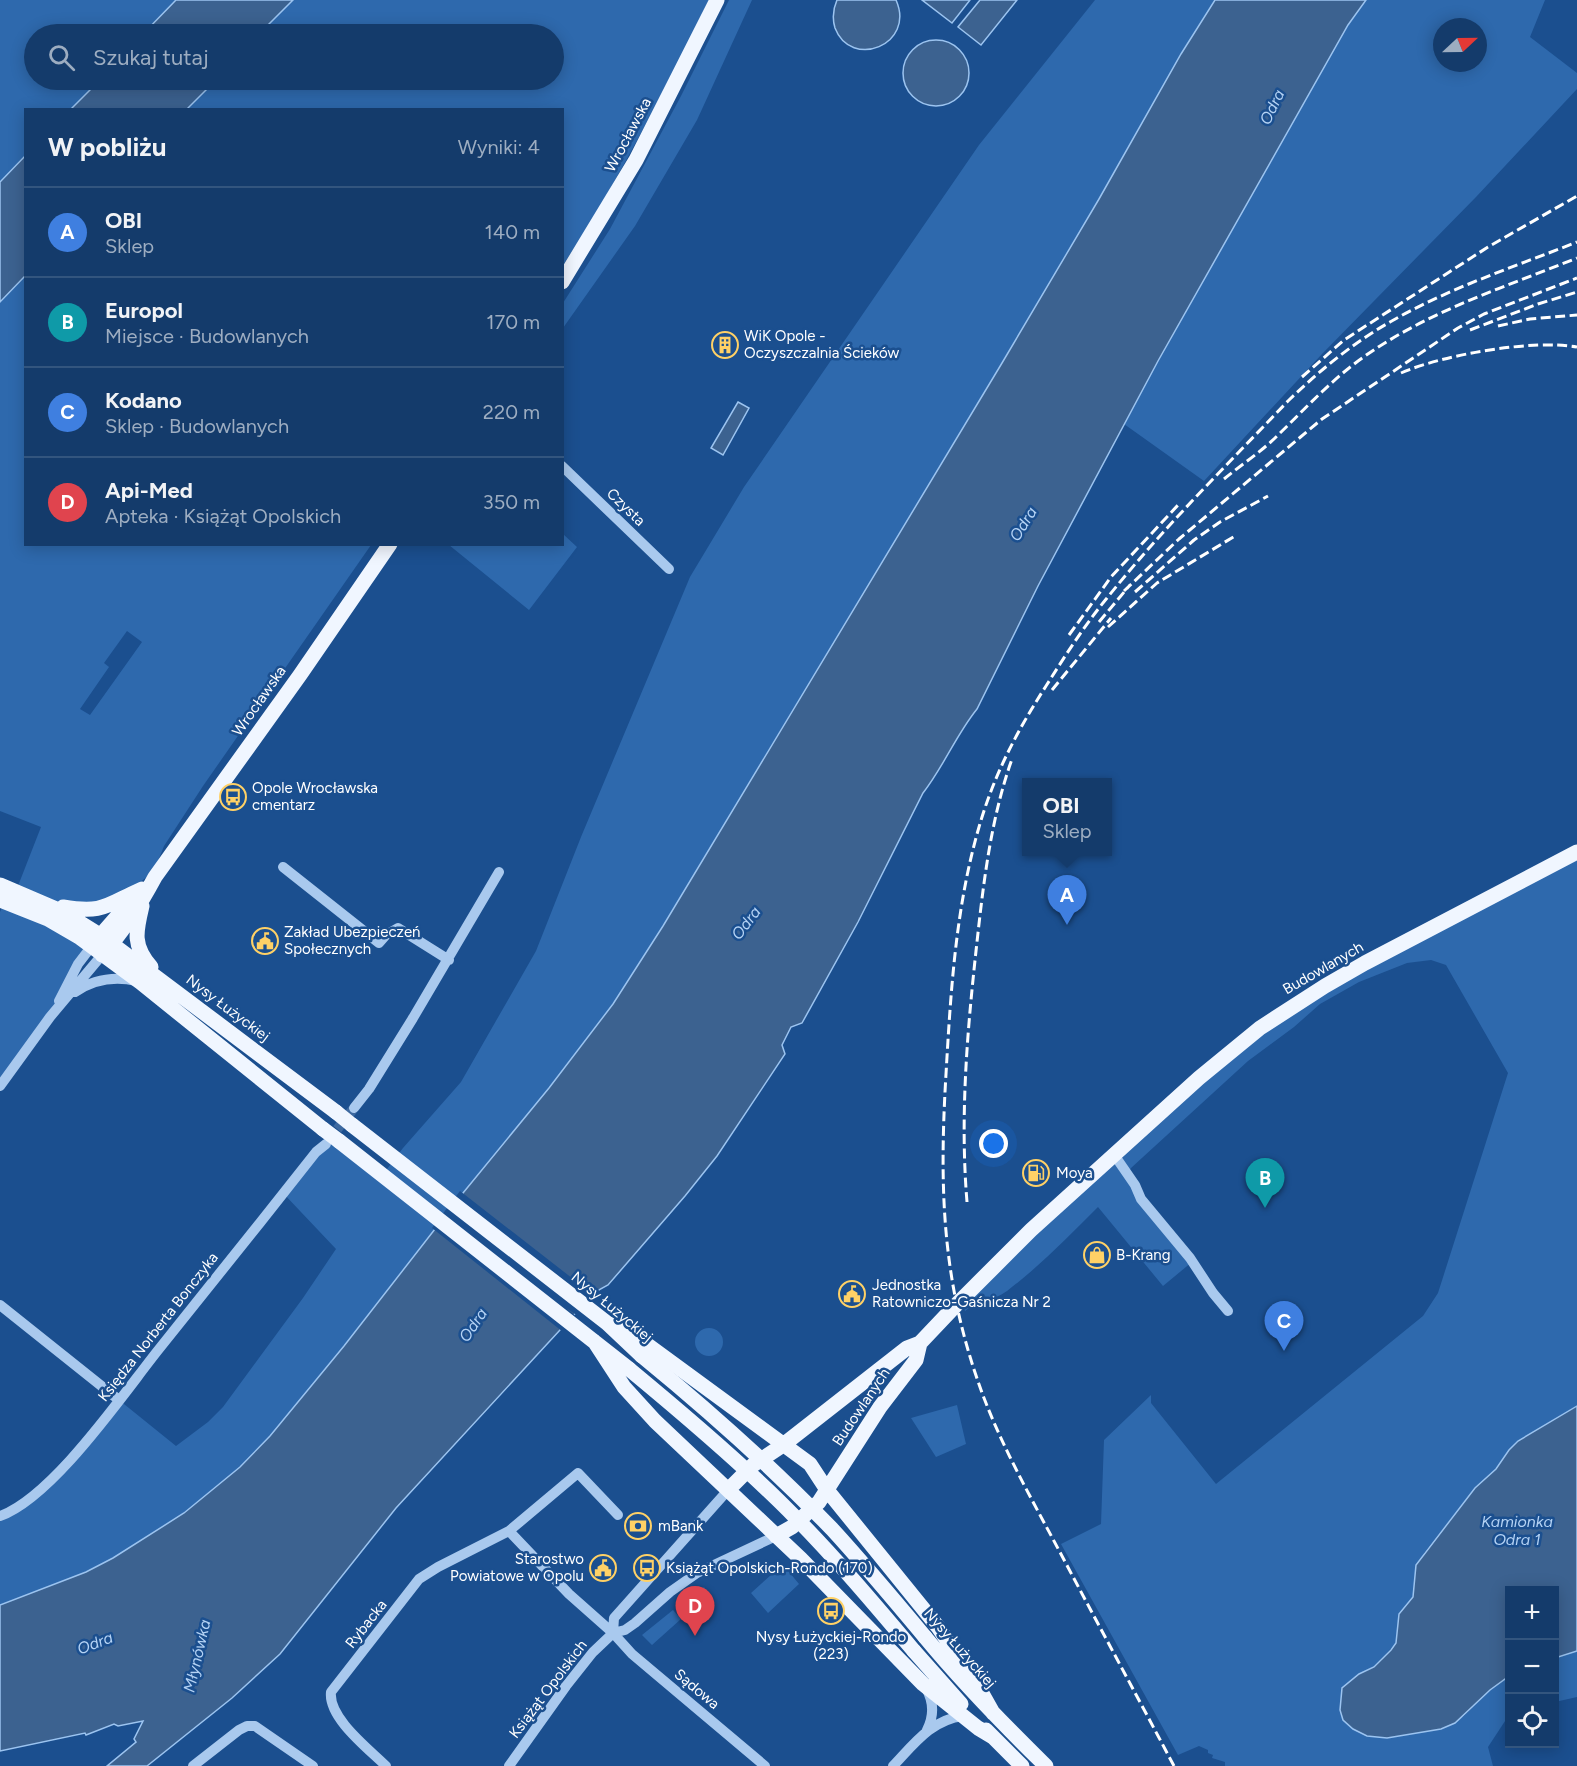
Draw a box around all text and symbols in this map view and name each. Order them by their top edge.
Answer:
north arrow [1433,18,1487,72]
search box [24,24,564,90]
icon: search [45,41,78,74]
text: Szukaj tutaj [93,44,209,71]
water label: Odra [1255,86,1289,128]
street label: Wrocławska [601,95,655,175]
text: W pobliżu [48,131,166,163]
text: Wyniki: 4 [458,135,540,159]
text: OBI [105,207,142,234]
text: A [60,220,75,244]
text: 140 m [485,220,540,244]
text: Sklep [105,234,154,258]
text: Europol [105,297,183,324]
text: B [61,310,74,334]
text: 170 m [486,310,540,334]
text: Miejsce · Budowlanych [105,324,309,348]
place label: WiK Opole - Oczyszczalnia Ścieków [744,327,900,362]
building icon: WiK Opole - Oczyszczalnia Ścieków [710,330,740,360]
text: Kodano [105,387,182,414]
text: C [60,400,75,424]
text: 220 m [483,400,540,424]
text: Sklep · Budowlanych [105,414,289,438]
text: Api-Med [105,477,193,504]
street label: Czysta [603,484,649,530]
text: D [61,490,75,514]
text: 350 m [483,490,540,514]
water label: Odra [1005,503,1041,545]
text: Apteka · Książąt Opolskich [105,504,341,528]
street label: Wrocławska [228,662,290,740]
popup [1022,778,1112,856]
place label: Opole Wrocławska cmentarz [252,779,378,814]
bus stop icon: Opole Wrocławska cmentarz [218,782,248,812]
text: OBI [1042,792,1080,819]
text: Sklep [1042,819,1092,843]
pin: A [1048,876,1086,925]
water label: Odra [727,903,765,943]
place label: Zakład Ubezpieczeń Społecznych [284,923,420,958]
public building icon: Zakład Ubezpieczeń Społecznych [250,926,280,956]
street label: Budowlanych [1280,938,1366,998]
street label: Nysy Łużyckiej [182,971,274,1045]
your location [979,1129,1008,1158]
fuel station icon: Moya [1021,1158,1051,1188]
pin: B [1246,1158,1284,1208]
place label: Moya [1056,1164,1093,1182]
shop icon: B-Krang [1082,1240,1112,1270]
place label: B-Krang [1116,1246,1170,1264]
street label: Księdza Norberta Bonczyka [94,1249,222,1405]
street label: Nysy Łużyckiej [568,1268,656,1346]
place label: Jednostka Ratowniczo-Gaśnicza Nr 2 [872,1276,1051,1311]
public building icon: Jednostka Ratowniczo-Gaśnicza Nr 2 [837,1279,867,1309]
pin: C [1264,1302,1304,1351]
water label: Odra [455,1304,491,1346]
street label: Budowlanych [828,1365,894,1449]
bank icon: mBank [623,1511,653,1541]
water label: Kamionka Odra 1 [1481,1512,1553,1549]
place label: mBank [658,1517,704,1535]
place label: Starostwo Powiatowe w Opolu [450,1550,584,1585]
public building icon: Starostwo Powiatowe w Opolu [588,1553,618,1583]
bus stop icon: Książąt Opolskich-Rondo (170) [632,1553,662,1583]
place label: Książąt Opolskich-Rondo (170) [666,1559,873,1577]
pin: D [676,1586,714,1636]
map controls [1505,1586,1559,1748]
button: + [1505,1586,1559,1640]
street label: Rybacka [342,1596,390,1652]
bus stop icon: Nysy Łużyckiej-Rondo (223) [816,1596,846,1626]
street label: Nysy Łużyckiej [920,1604,1000,1692]
water label: Młynówka [179,1618,215,1694]
water label: Odra [74,1628,116,1658]
place label: Nysy Łużyckiej-Rondo (223) [756,1628,907,1663]
street label: Książąt Opolskich [505,1636,591,1742]
button: − [1505,1640,1559,1694]
street label: Sądowa [671,1665,723,1713]
button: locate [1505,1694,1559,1748]

